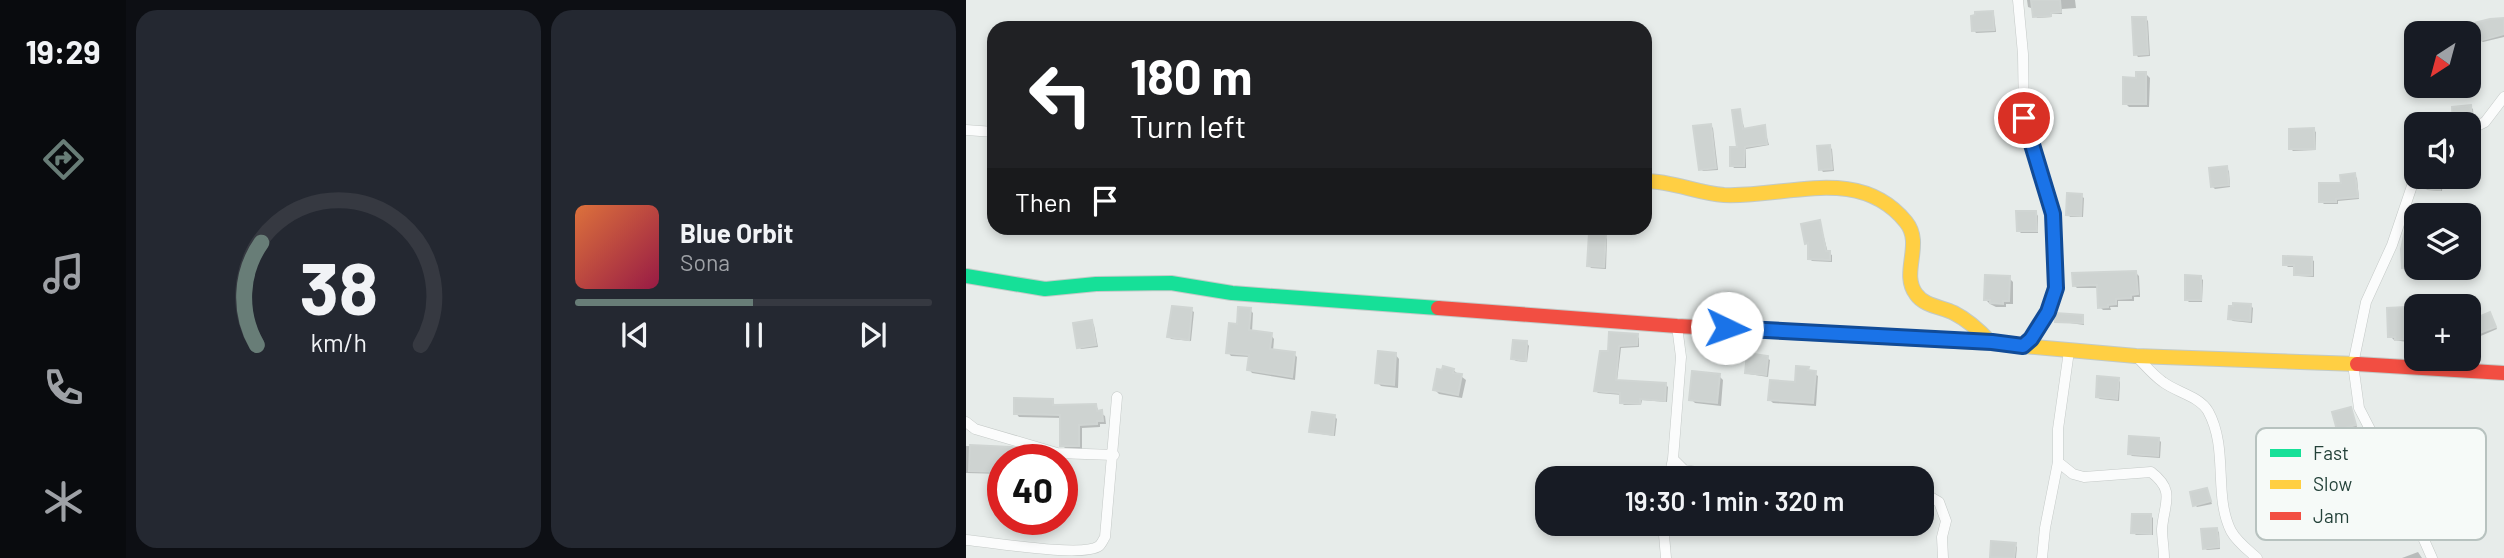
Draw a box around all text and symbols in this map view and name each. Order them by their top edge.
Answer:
north arrow [2404,21,2482,98]
map controls [2404,21,2481,371]
text: 19:29 [26,32,100,70]
text: 180 m [1130,46,1253,105]
icon: left [1015,49,1106,140]
pin [1994,88,2054,148]
icon: arrive [2005,99,2043,137]
text: Turn left [1130,106,1247,144]
button: sound [2404,112,2481,189]
icon: directions [39,135,88,184]
icon: arrive [1086,182,1124,220]
text: Then [1015,186,1072,217]
button: layers [2404,203,2481,280]
text: Blue Orbit [680,217,793,248]
text: 38 [299,242,378,330]
text: Sona [680,248,730,276]
icon: music [39,249,88,298]
position arrow [1690,291,1764,365]
button: + [2404,294,2481,371]
icon: previous [616,316,654,354]
icon: pause [735,316,773,354]
icon: next [854,316,892,354]
text: km/h [310,327,367,357]
icon: phone [39,363,88,412]
legend [2256,428,2486,540]
text: Fast [2313,441,2349,464]
speed limit sign: 40 [987,444,1078,535]
text: Slow [2313,472,2352,495]
icon: climate [39,477,88,526]
text: 19:30 · 1 min · 320 m [1625,485,1844,516]
text: Jam [2313,504,2349,527]

